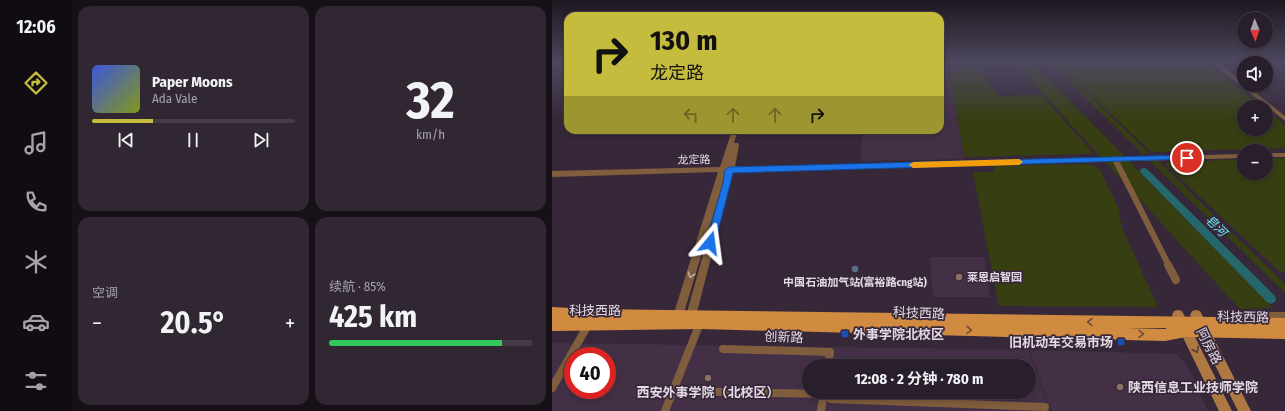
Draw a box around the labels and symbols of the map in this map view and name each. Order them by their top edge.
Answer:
north arrow [1237,12,1273,48]
pin [1170,141,1204,175]
street label: 龙定路 [677,153,711,167]
water label: 皂河 [1203,213,1231,241]
position arrow [689,222,731,264]
marker: 中国石油加气站(富裕路cng站) [850,264,860,274]
one-way arrow [687,271,696,278]
place label: 莱恩启智园 [967,271,1022,284]
marker: 莱恩启智园 [954,272,964,282]
place label: 中国石油加气站(富裕路cng站) [783,276,928,289]
street label: 科技西路 [569,303,621,318]
street label: 科技西路 [893,305,945,321]
street label: 科技西路 [1217,309,1269,325]
one-way arrow [1087,317,1093,326]
one-way arrow [966,325,972,334]
street label: 阿房路 [1193,325,1225,367]
place label: 外事学院北校区 [853,327,944,342]
street label: 创新路 [764,329,804,345]
marker: 外事学院北校区 [840,329,850,339]
one-way arrow [1138,330,1144,338]
place label: 旧机动车交易市场 [1009,335,1113,350]
marker: 旧机动车交易市场 [1116,337,1126,347]
one-way arrow [1191,346,1198,353]
speed limit sign: 40 [564,347,616,399]
marker: 西安外事学院（北校区） [703,373,713,383]
place label: 陕西信息工业技师学院 [1128,380,1258,395]
marker: 陕西信息工业技师学院 [1115,382,1125,392]
place label: 西安外事学院（北校区） [636,385,780,400]

